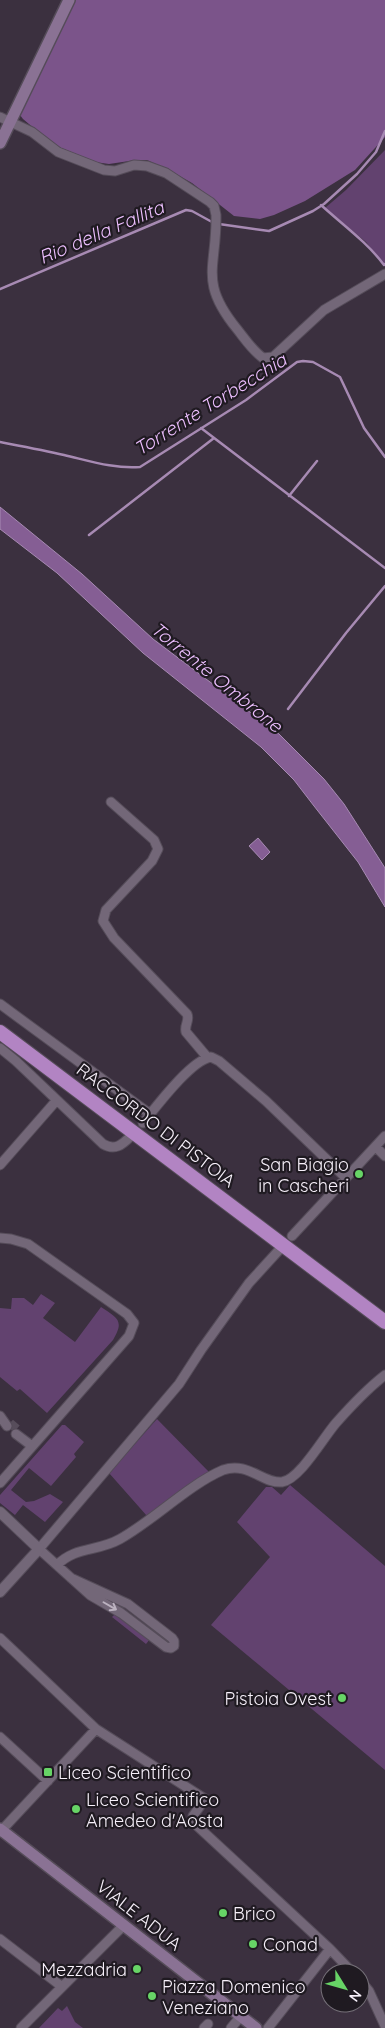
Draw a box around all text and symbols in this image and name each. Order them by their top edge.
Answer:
water label: Rio della Fallita [35,194,169,269]
water label: Torrente Torbecchia [129,347,292,461]
water label: Torrente Ombrone [146,617,289,738]
street label: RACCORDO DI PISTOIA [72,1058,240,1192]
place label: San Biagio in Cascheri [258,1153,349,1197]
marker: San Biagio in Cascheri [353,1168,365,1180]
one-way arrow [103,1601,118,1611]
place label: Pistoia Ovest [224,1687,332,1710]
marker: Pistoia Ovest [336,1692,348,1704]
place label: Liceo Scientifico [58,1761,191,1784]
marker: Liceo Scientifico [42,1766,54,1778]
place label: Liceo Scientifico Amedeo d'Aosta [86,1788,223,1832]
marker: Liceo Scientifico Amedeo d'Aosta [70,1803,82,1815]
street label: VIALE ADUA [92,1875,186,1956]
place label: Brico [233,1902,276,1925]
marker: Brico [217,1907,229,1919]
place label: Conad [263,1933,318,1956]
marker: Conad [247,1938,259,1950]
place label: Mezzadria [41,1958,127,1981]
marker: Mezzadria [131,1963,143,1975]
north arrow [320,1963,370,2013]
place label: Piazza Domenico Veneziano [162,1975,306,2019]
text: N [345,1986,366,2005]
marker: Piazza Domenico Veneziano [146,1990,158,2002]

